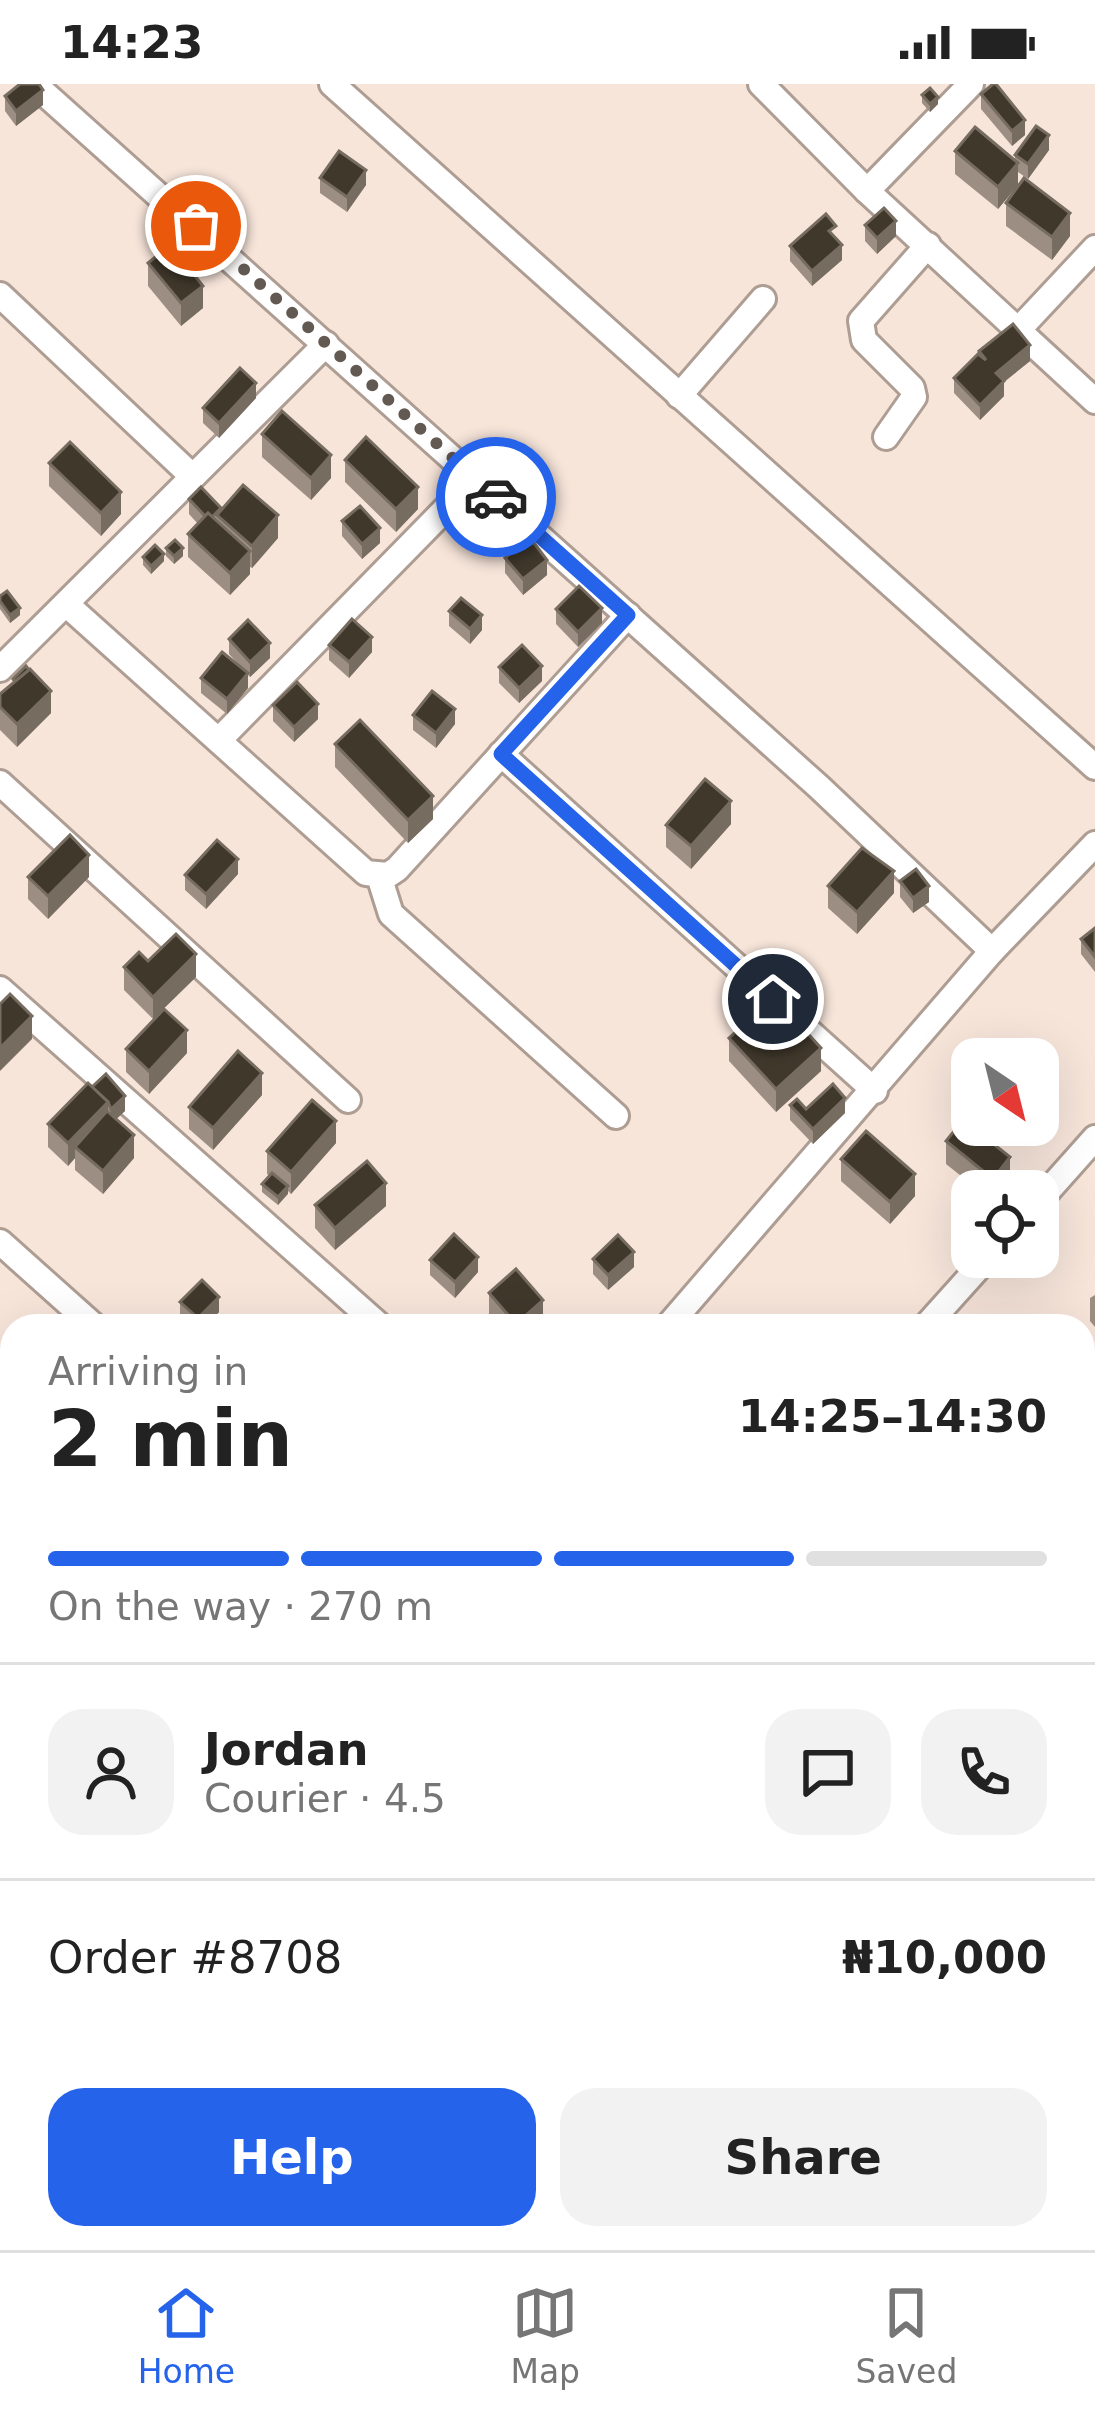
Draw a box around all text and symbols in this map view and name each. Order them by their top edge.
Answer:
text: 14:23 [60,16,203,69]
pin [145,175,247,277]
icon: bag [163,193,229,259]
courier [436,437,556,557]
icon: car [463,464,529,530]
pin [722,948,824,1050]
icon: home [740,966,806,1032]
north arrow [951,1038,1059,1146]
map controls [951,1038,1059,1278]
button: locate [951,1170,1059,1278]
text: Arriving in [48,1349,248,1394]
text: 14:25–14:30 [738,1390,1047,1443]
text: 2 min [48,1394,293,1484]
text: On the way · 270 m [48,1584,433,1629]
button: person [48,1709,174,1835]
button: chat [765,1709,891,1835]
button: phone [921,1709,1047,1835]
text: Jordan [204,1723,368,1776]
text: Courier · 4.5 [204,1776,446,1821]
text: Order #8708 [48,1931,342,1984]
text: ₦10,000 [842,1931,1047,1984]
button: Help [48,2088,536,2226]
button: Share [560,2088,1047,2226]
tab: Home [138,2280,235,2391]
tab: Map [510,2280,580,2391]
tab: Saved [855,2280,957,2391]

